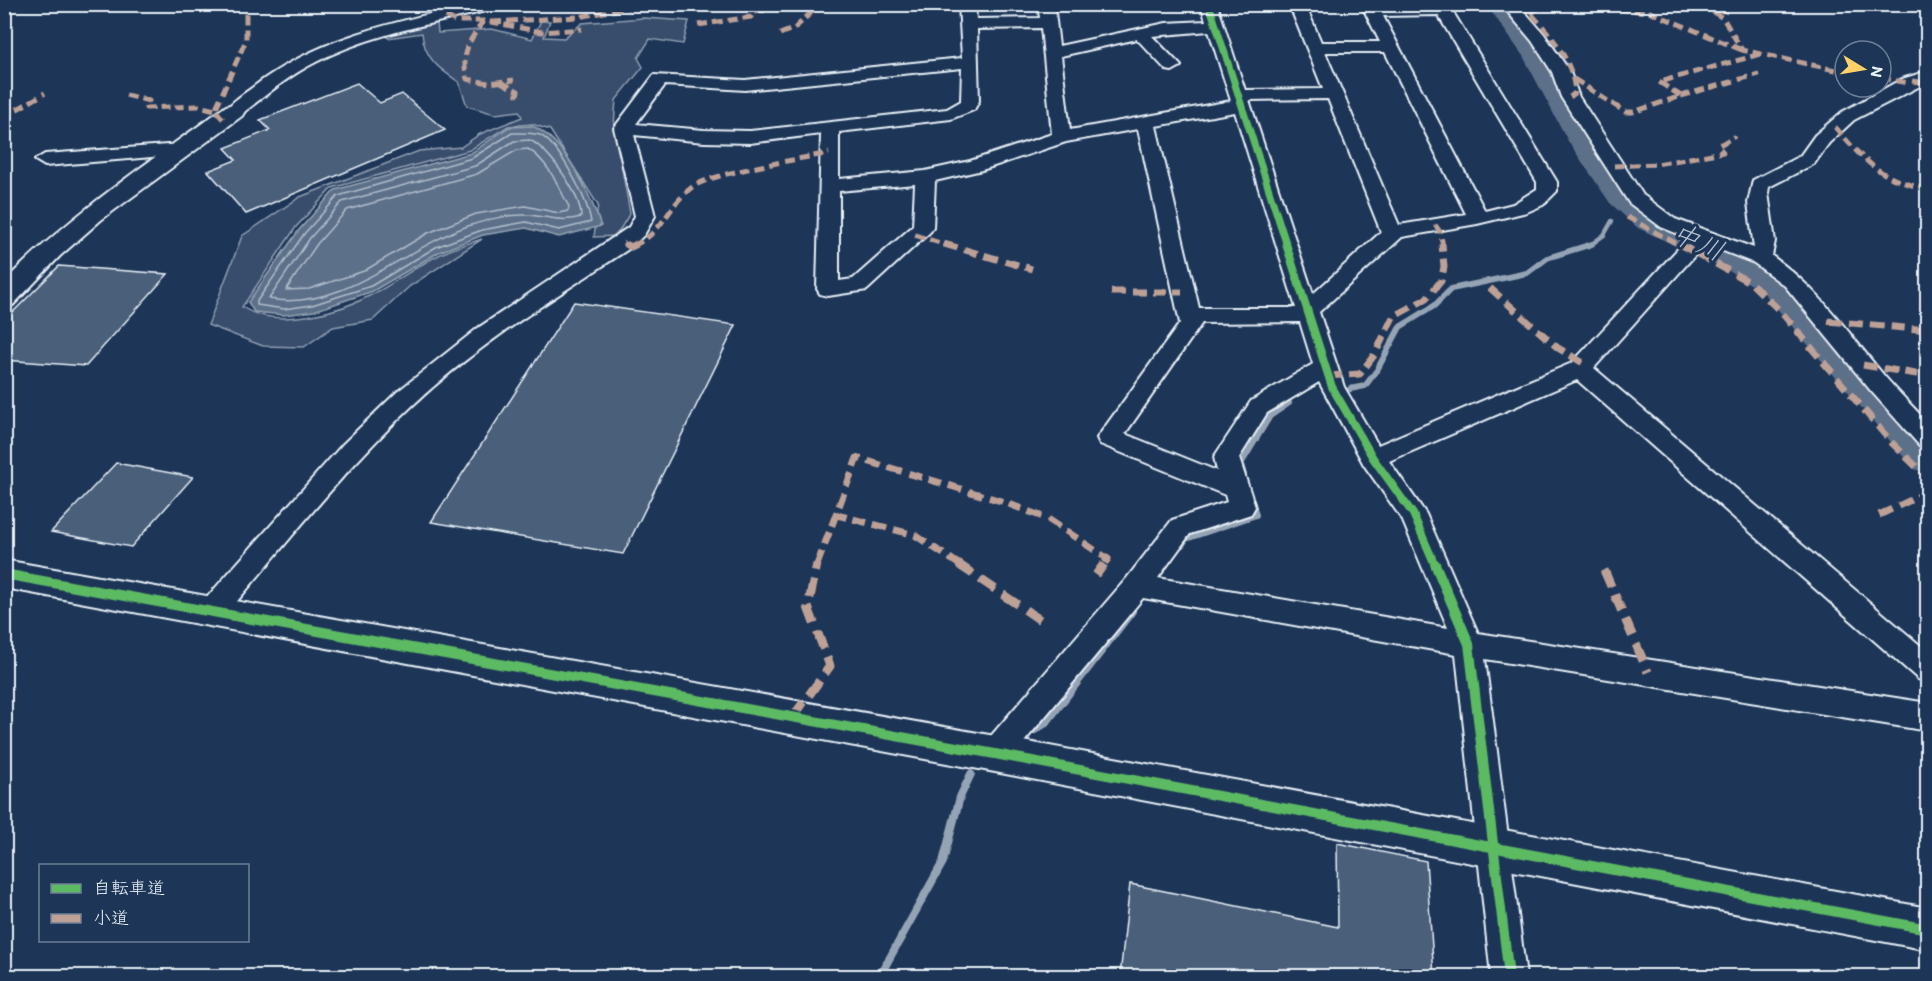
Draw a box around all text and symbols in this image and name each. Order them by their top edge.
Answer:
north arrow [1833,39,1893,99]
text: N [1867,65,1888,79]
water label: 中川 [1667,215,1730,268]
legend [39,864,249,942]
text: 自転車道 [93,877,165,899]
text: 小道 [93,907,129,929]

